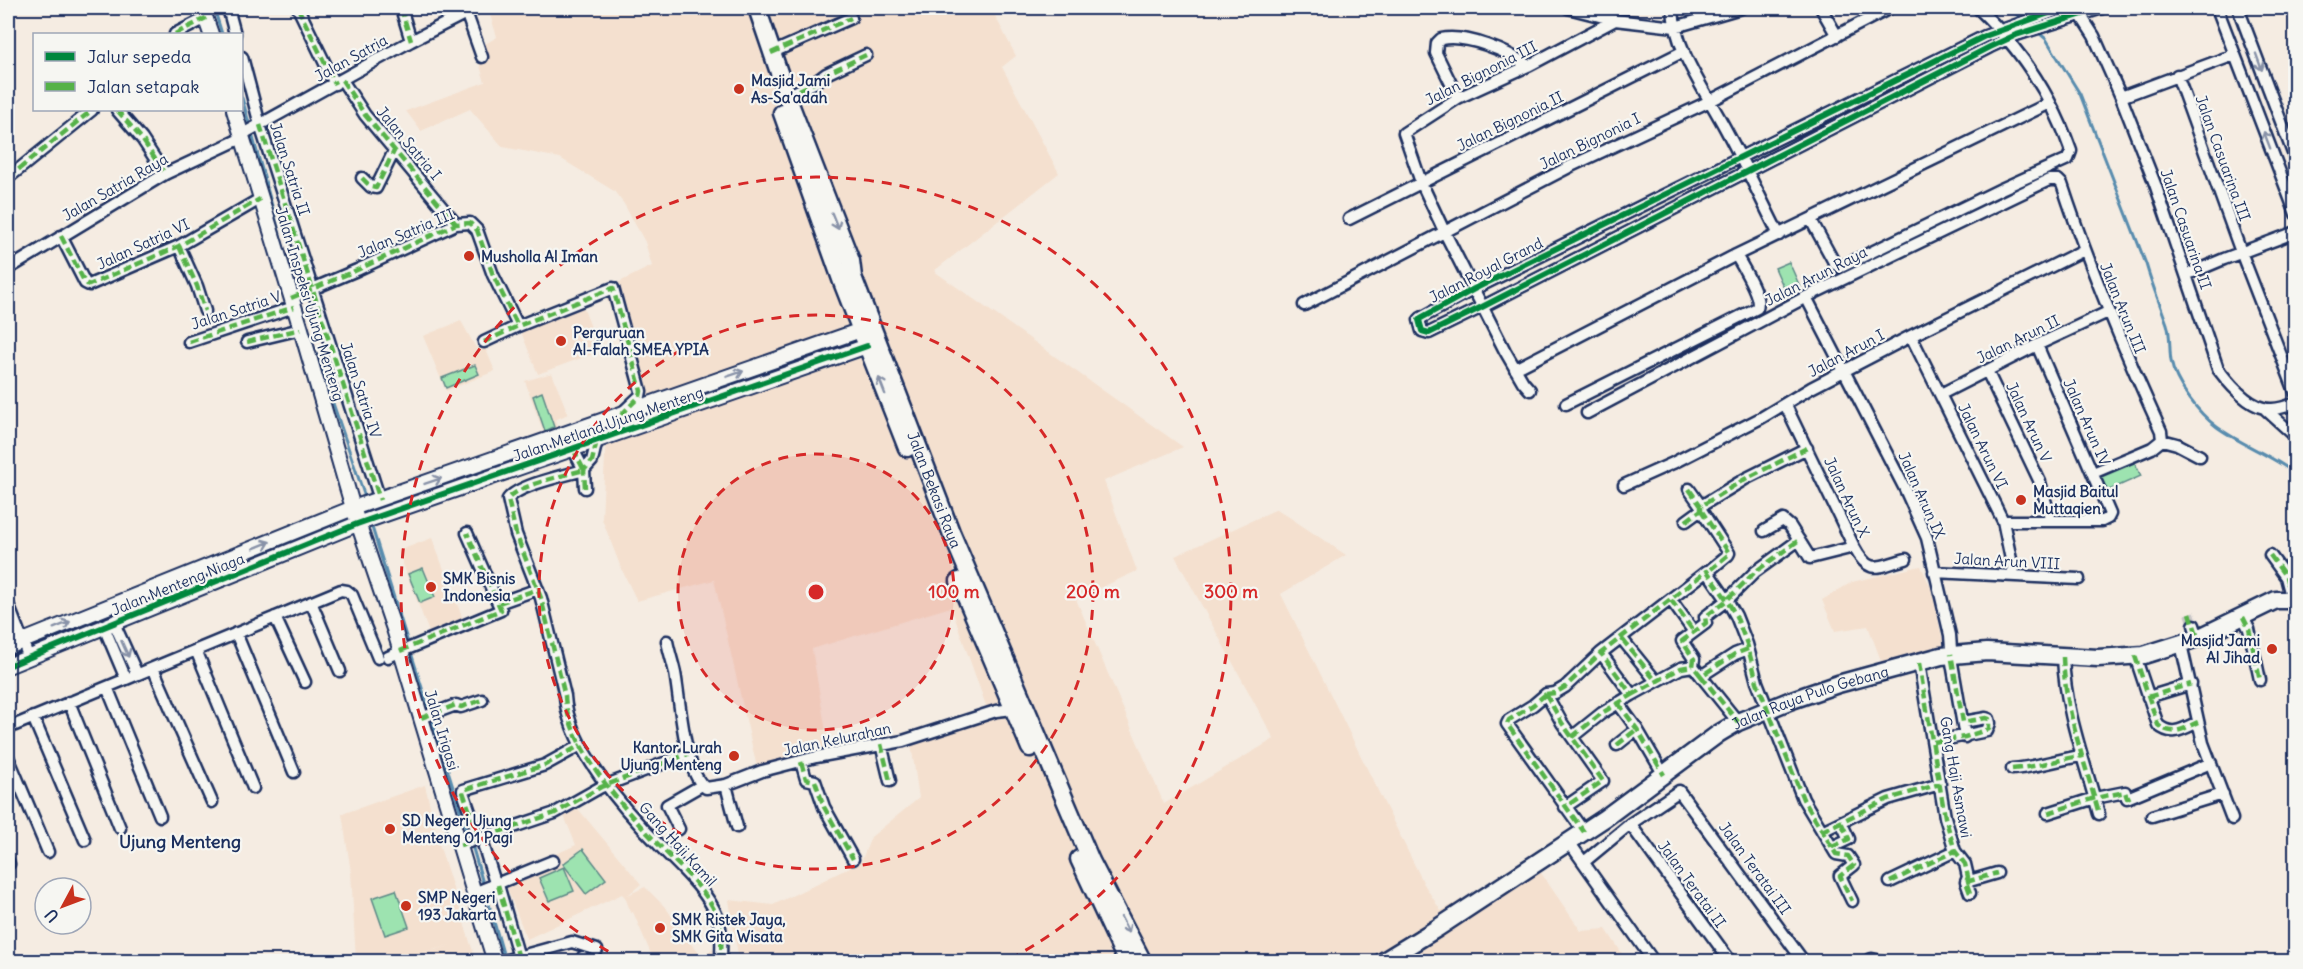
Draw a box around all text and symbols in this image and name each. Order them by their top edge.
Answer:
street label: Jalan Satria [311,30,391,86]
legend [33,33,243,111]
street label: Jalan Bignonia III [1422,37,1540,109]
text: Jalur sepeda [87,45,191,68]
one-way arrow [2254,52,2265,71]
place label: Masjid Jami As-Sa'adah [751,71,830,107]
text: Jalan setapak [87,75,199,98]
marker: Masjid Jami As-Sa'adah [732,82,746,96]
street label: Jalan Bignonia II [1454,87,1566,155]
street label: Jalan Casuarina III [2191,92,2255,224]
street label: Jalan Satria I [373,102,445,184]
street label: Jalan Bignonia I [1537,108,1643,174]
street label: Jalan Satria II [266,120,314,218]
one-way arrow [2261,131,2272,150]
street label: Jalan Satria Raya [59,149,172,225]
street label: Jalan Casuarina II [2156,166,2216,292]
street label: Jalan Satria III [355,204,457,262]
street label: Jalan Inspeksi Ujung Menteng [271,205,349,403]
one-way arrow [830,211,841,230]
street label: Jalan Satria VI [94,214,192,274]
street label: Jalan Royal Grand [1426,233,1546,307]
street label: Jalan Arun Raya [1762,242,1871,310]
place label: Musholla Al Iman [481,247,598,266]
marker: Musholla Al Iman [462,249,476,263]
street label: Jalan Arun III [2096,260,2150,356]
street label: Jalan Satria V [189,287,283,333]
street label: Jalan Arun II [1973,311,2063,367]
place label: Perguruan Al-Falah SMEA YPIA [573,323,709,359]
street label: Jalan Arun I [1805,325,1887,381]
marker: Perguruan Al-Falah SMEA YPIA [554,334,568,348]
street label: Jalan Satria IV [337,340,385,440]
one-way arrow [725,368,744,379]
street label: Jalan Arun IV [2059,376,2115,468]
one-way arrow [875,378,886,396]
street label: Jalan Arun V [2002,379,2056,465]
street label: Jalan Metland Ujung Menteng [510,382,706,466]
street label: Jalan Arun VI [1954,400,2012,492]
street label: Jalan Bekasi Raya [904,429,966,551]
street label: Jalan Arun IX [1894,449,1950,542]
street label: Jalan Arun X [1820,454,1874,541]
one-way arrow [423,475,442,486]
place label: Masjid Baitul Muttaqien [2033,482,2118,519]
marker: Masjid Baitul Muttaqien [2014,493,2028,507]
one-way arrow [252,539,271,550]
street label: Jalan Menteng Niaga [109,548,248,619]
street label: Jalan Arun VIII [1954,549,2060,573]
place label: SMK Bisnis Indonesia [443,569,515,605]
marker: SMK Bisnis Indonesia [424,580,438,594]
text: 100 m [929,580,980,603]
text: 200 m [1066,580,1120,603]
text: 300 m [1204,580,1258,603]
centre of rings [806,582,826,602]
one-way arrow [52,619,71,630]
place label: Masjid Jami Al Jihad [2181,631,2260,667]
one-way arrow [120,639,132,657]
marker: Masjid Jami Al Jihad [2265,642,2279,656]
street label: Jalan Raya Pulo Gebang [1728,661,1891,733]
street label: Jalan Irigasi [421,687,463,773]
street label: Gang Haji Asmawi [1936,715,1976,839]
street label: Jalan Kelurahan [781,718,893,760]
place label: Kantor Lurah Ujung Menteng [620,738,722,775]
marker: Kantor Lurah Ujung Menteng [727,749,741,763]
street label: Gang Haji Kamil [635,798,721,890]
place label: SD Negeri Ujung Menteng 01 Pagi [402,811,513,848]
street label: Jalan Teratai III [1715,818,1795,918]
marker: SD Negeri Ujung Menteng 01 Pagi [383,822,397,836]
district label: Ujung Menteng [119,830,241,853]
street label: Jalan Teratai II [1654,837,1730,931]
north arrow [33,876,93,936]
place label: SMP Negeri 193 Jakarta [418,888,497,924]
marker: SMP Negeri 193 Jakarta [399,899,413,913]
text: U [41,905,63,927]
place label: SMK Ristek Jaya, SMK Gita Wisata [672,910,786,946]
one-way arrow [1120,915,1131,933]
marker: SMK Ristek Jaya, SMK Gita Wisata [653,921,667,935]

